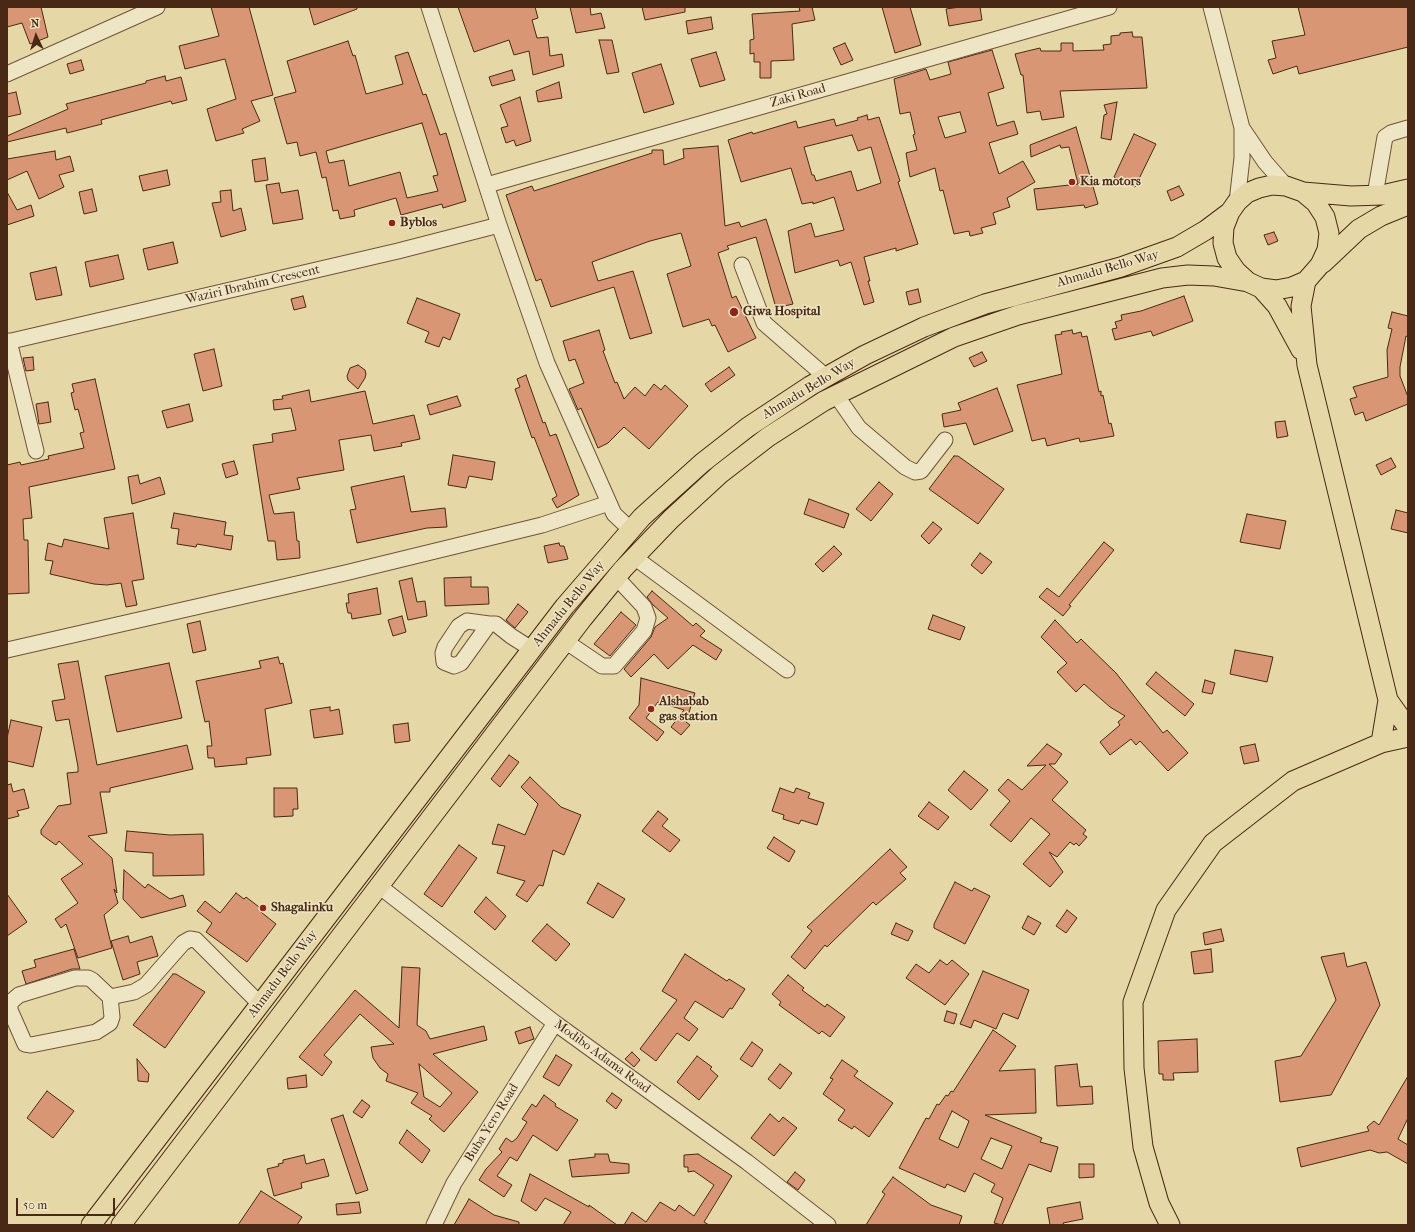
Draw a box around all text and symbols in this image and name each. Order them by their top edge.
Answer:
north arrow [16,16,56,56]
text: N [30,17,40,30]
street label: Zaki Road [768,81,828,111]
place label: Kia motors [1080,174,1141,190]
marker: Kia motors [1067,177,1077,187]
place label: Byblos [400,215,437,231]
marker: Byblos [387,218,397,228]
street label: Ahmadu Bello Way [1055,247,1161,291]
street label: Waziri Ibrahim Crescent [184,262,322,308]
place label: Giwa Hospital [743,304,821,320]
marker: Giwa Hospital [728,306,740,318]
street label: Ahmadu Bello Way [760,355,858,423]
street label: Ahmadu Bello Way [530,558,608,650]
place label: Alshabab gas station [659,694,717,725]
marker: Alshabab gas station [646,704,656,714]
place label: Shagalinku [271,900,333,916]
marker: Shagalinku [258,903,268,913]
street label: Ahmadu Bello Way [245,927,321,1021]
street label: Modibo Adama Road [551,1017,653,1097]
street label: Buba Yero Road [462,1081,522,1165]
scale bar [18,1190,117,1216]
text: 50 m [23,1198,47,1212]

